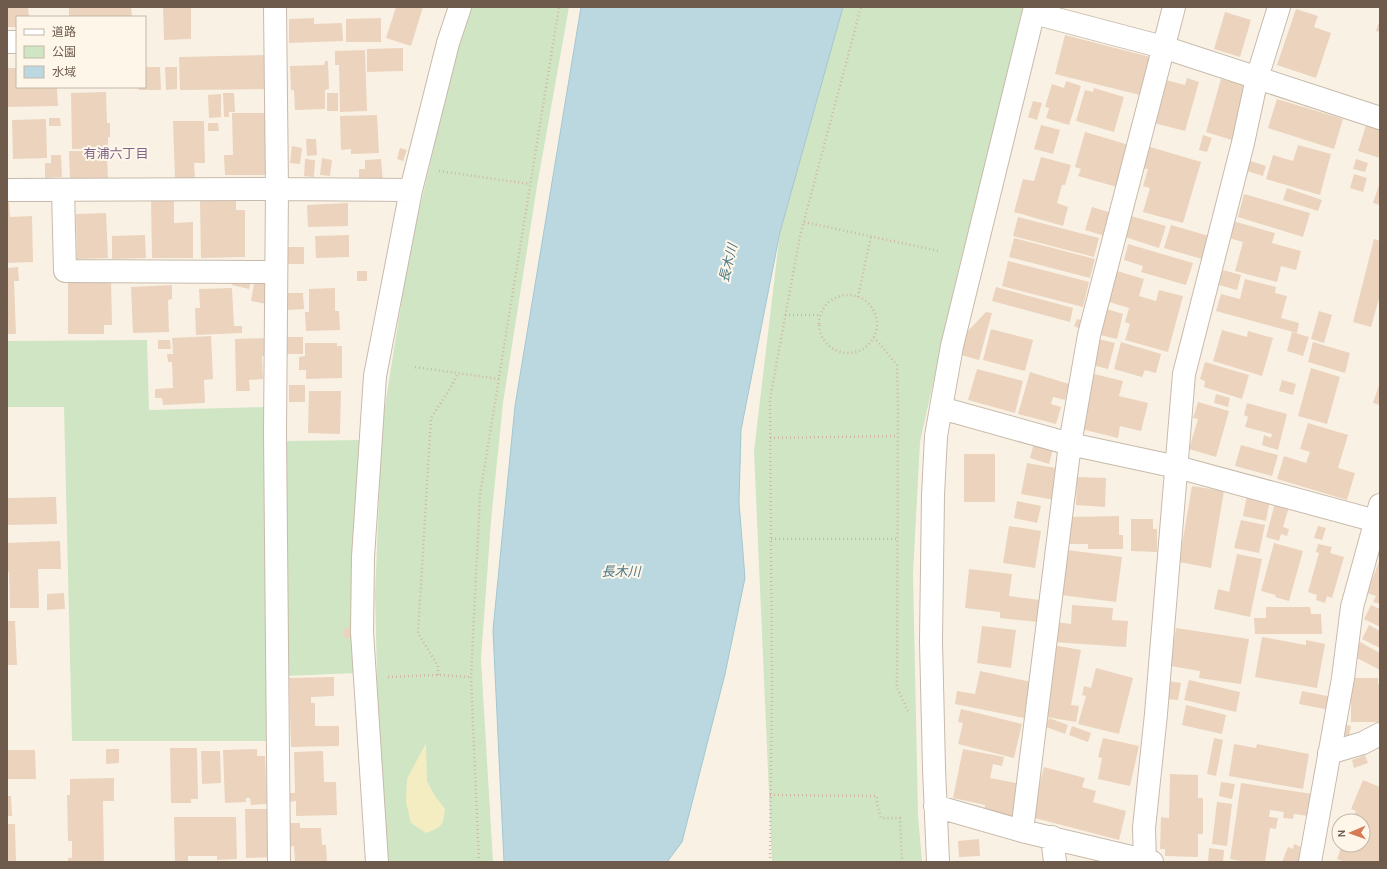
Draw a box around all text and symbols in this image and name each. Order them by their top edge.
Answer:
legend [16,16,146,88]
text: 道路 [52,25,76,39]
text: 公園 [52,45,76,59]
text: 水域 [52,65,76,79]
district label: 有浦六丁目 [83,146,149,161]
water label: 長木川 [716,240,740,284]
water label: 長木川 [601,564,642,579]
north arrow [1331,813,1371,853]
text: N [1335,829,1348,838]

